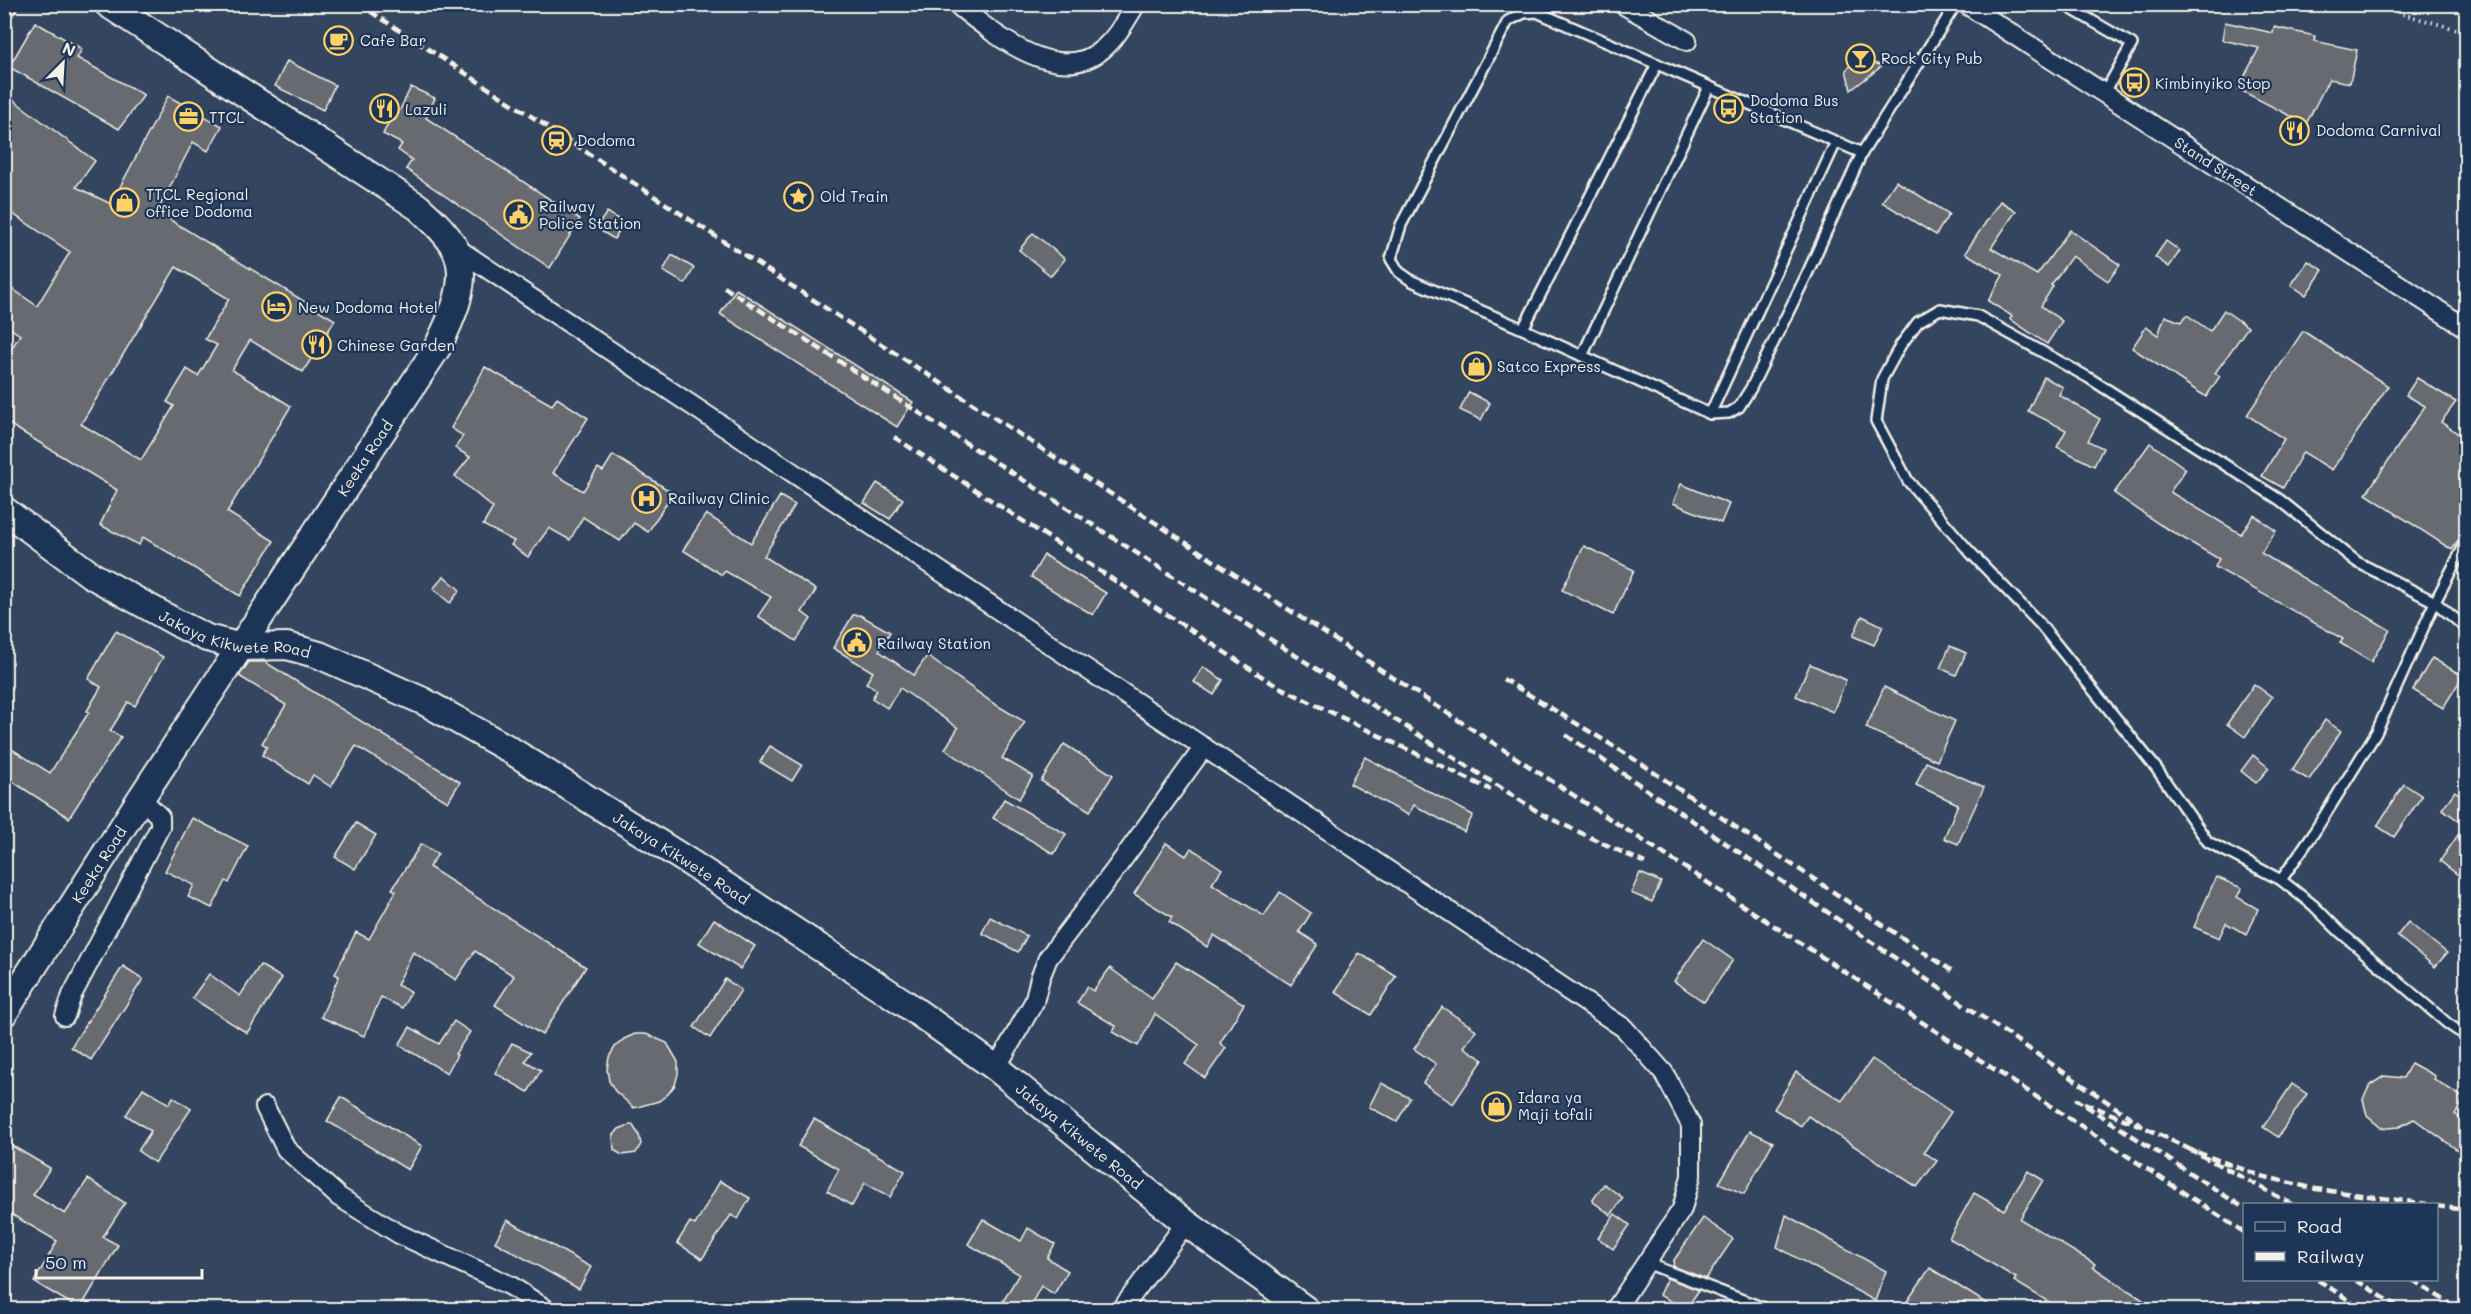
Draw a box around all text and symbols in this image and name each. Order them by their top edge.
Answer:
cafe icon: Cafe Bar [323,24,355,56]
place label: Cafe Bar [360,30,426,50]
north arrow [33,33,93,93]
text: N [59,37,79,61]
bar icon: Rock City Pub [1844,42,1876,74]
place label: Rock City Pub [1881,48,1983,68]
bus stop icon: Kimbinyiko Stop [2118,67,2150,99]
place label: Kimbinyiko Stop [2155,73,2270,93]
place label: Dodoma Bus Station [1750,90,1839,127]
restaurant icon: Lazuli [368,93,400,125]
bus stop icon: Dodoma Bus Station [1713,93,1745,125]
place label: Lazuli [405,99,447,119]
office icon: TTCL [172,101,204,133]
place label: TTCL [209,107,244,127]
restaurant icon: Dodoma Carnival [2279,114,2311,146]
place label: Dodoma Carnival [2316,120,2441,140]
station icon: Dodoma [540,124,572,156]
place label: Dodoma [577,130,636,150]
street label: Stand Street [2171,132,2261,200]
place icon: Old Train [783,180,815,212]
place label: TTCL Regional office Dodoma [146,184,253,221]
place label: Old Train [820,186,888,206]
shop icon: TTCL Regional office Dodoma [109,187,141,219]
place label: Railway Police Station [539,196,641,233]
public building icon: Railway Police Station [502,199,534,231]
hotel icon: New Dodoma Hotel [261,291,293,323]
place label: New Dodoma Hotel [298,297,438,317]
restaurant icon: Chinese Garden [300,329,332,361]
place label: Chinese Garden [337,335,455,355]
shop icon: Satco Express [1460,350,1492,382]
place label: Satco Express [1497,356,1601,376]
street label: Keeka Road [332,416,397,500]
hospital icon: Railway Clinic [631,482,663,514]
place label: Railway Clinic [668,488,770,508]
street label: Jakaya Kikwete Road [156,605,313,662]
public building icon: Railway Station [840,627,872,659]
place label: Railway Station [877,633,991,653]
street label: Jakaya Kikwete Road [609,807,753,909]
street label: Keeka Road [67,822,130,907]
street label: Jakaya Kikwete Road [1012,1078,1147,1194]
place label: Idara ya Maji tofali [1518,1087,1593,1124]
shop icon: Idara ya Maji tofali [1481,1090,1513,1122]
legend [2243,1203,2438,1281]
text: Road [2297,1214,2342,1238]
scale bar [36,1242,202,1280]
text: Railway [2297,1244,2364,1268]
text: 50 m [45,1250,87,1274]

